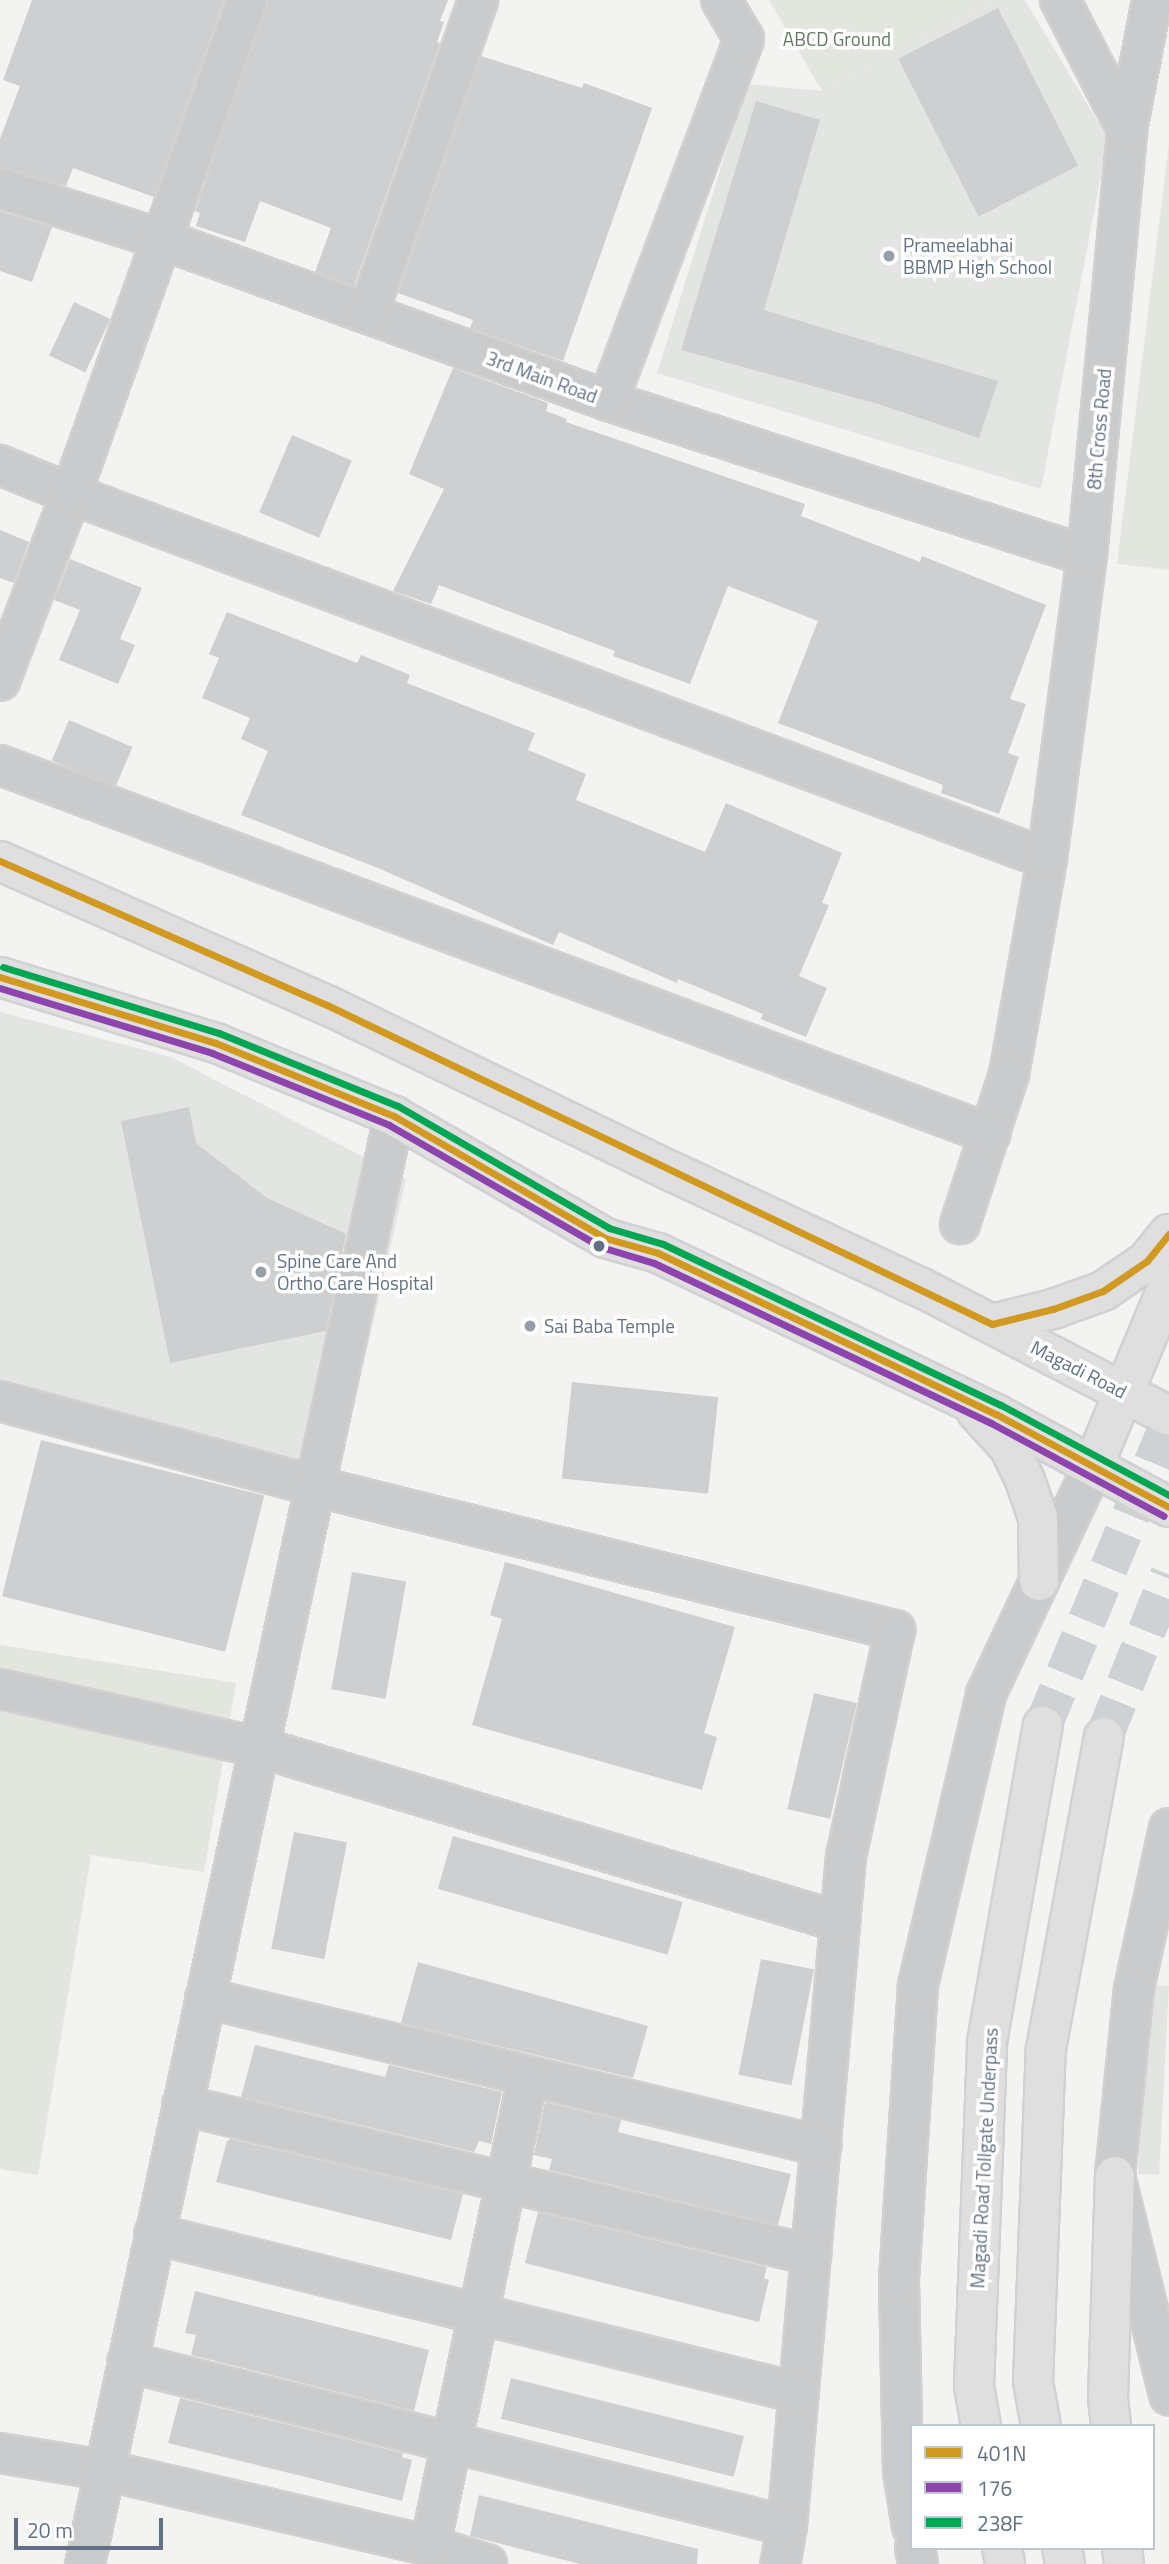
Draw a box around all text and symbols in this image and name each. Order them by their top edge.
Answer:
park label: ABCD Ground [783,28,891,50]
place label: Prameelabhai BBMP High School [903,234,1052,278]
marker: Prameelabhai BBMP High School [881,248,897,264]
street label: 3rd Main Road [483,346,601,408]
street label: 8th Cross Road [1082,368,1116,490]
unlabelled marker [592,1239,606,1253]
place label: Spine Care And Ortho Care Hospital [277,1250,434,1294]
marker: Spine Care And Ortho Care Hospital [251,1262,271,1282]
place label: Sai Baba Temple [544,1315,675,1337]
marker: Sai Baba Temple [522,1318,538,1334]
street label: Magadi Road [1027,1335,1131,1403]
street label: Magadi Road Tollgate Underpass [966,2027,1002,2289]
legend [910,2424,1155,2550]
text: 401N [977,2437,1026,2469]
text: 176 [977,2472,1012,2504]
scale bar [18,2504,166,2548]
text: 238F [977,2507,1023,2539]
text: 20 m [27,2514,73,2546]

